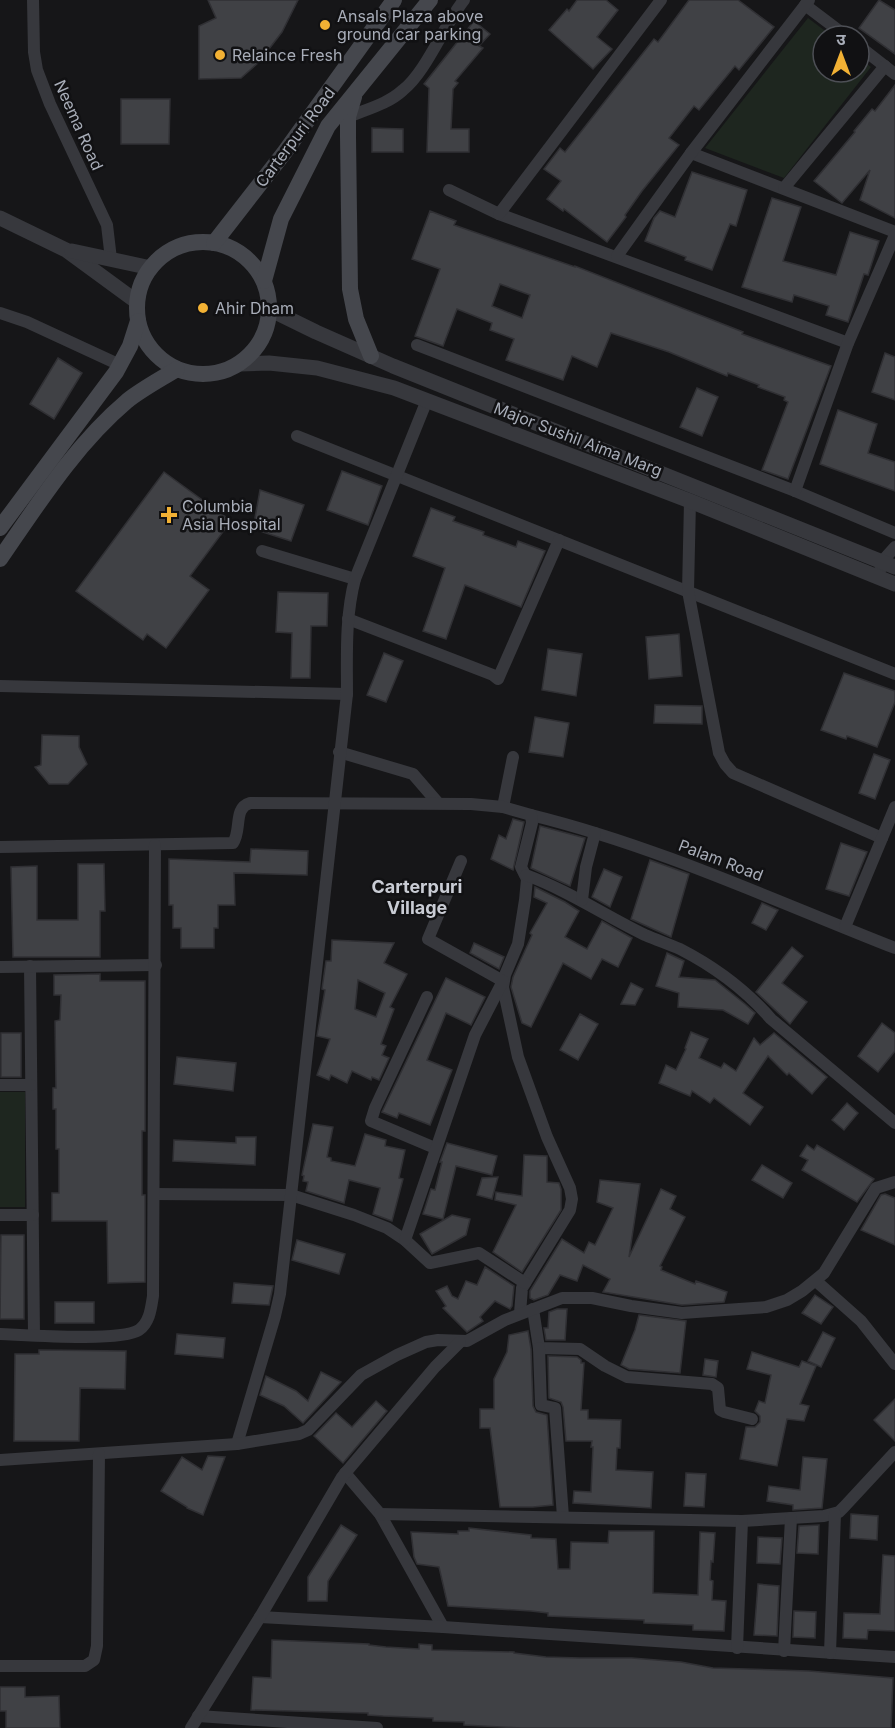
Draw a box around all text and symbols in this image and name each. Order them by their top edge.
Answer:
place label: Ansals Plaza above ground car parking [337,6,483,44]
marker: Ansals Plaza above ground car parking [318,18,332,32]
north arrow [811,24,871,84]
text: उ [836,29,846,49]
place label: Relaince Fresh [232,45,343,65]
marker: Relaince Fresh [213,48,227,62]
street label: Neema Road [50,77,108,173]
street label: Carterpuri Road [251,83,339,191]
place label: Ahir Dham [215,298,294,318]
marker: Ahir Dham [196,301,210,315]
street label: Major Sushil Aima Marg [491,398,665,480]
place label: Columbia Asia Hospital [182,496,281,534]
marker: Columbia Asia Hospital [160,506,178,524]
street label: Palam Road [676,835,766,885]
district label: Carterpuri Village [372,876,462,918]

